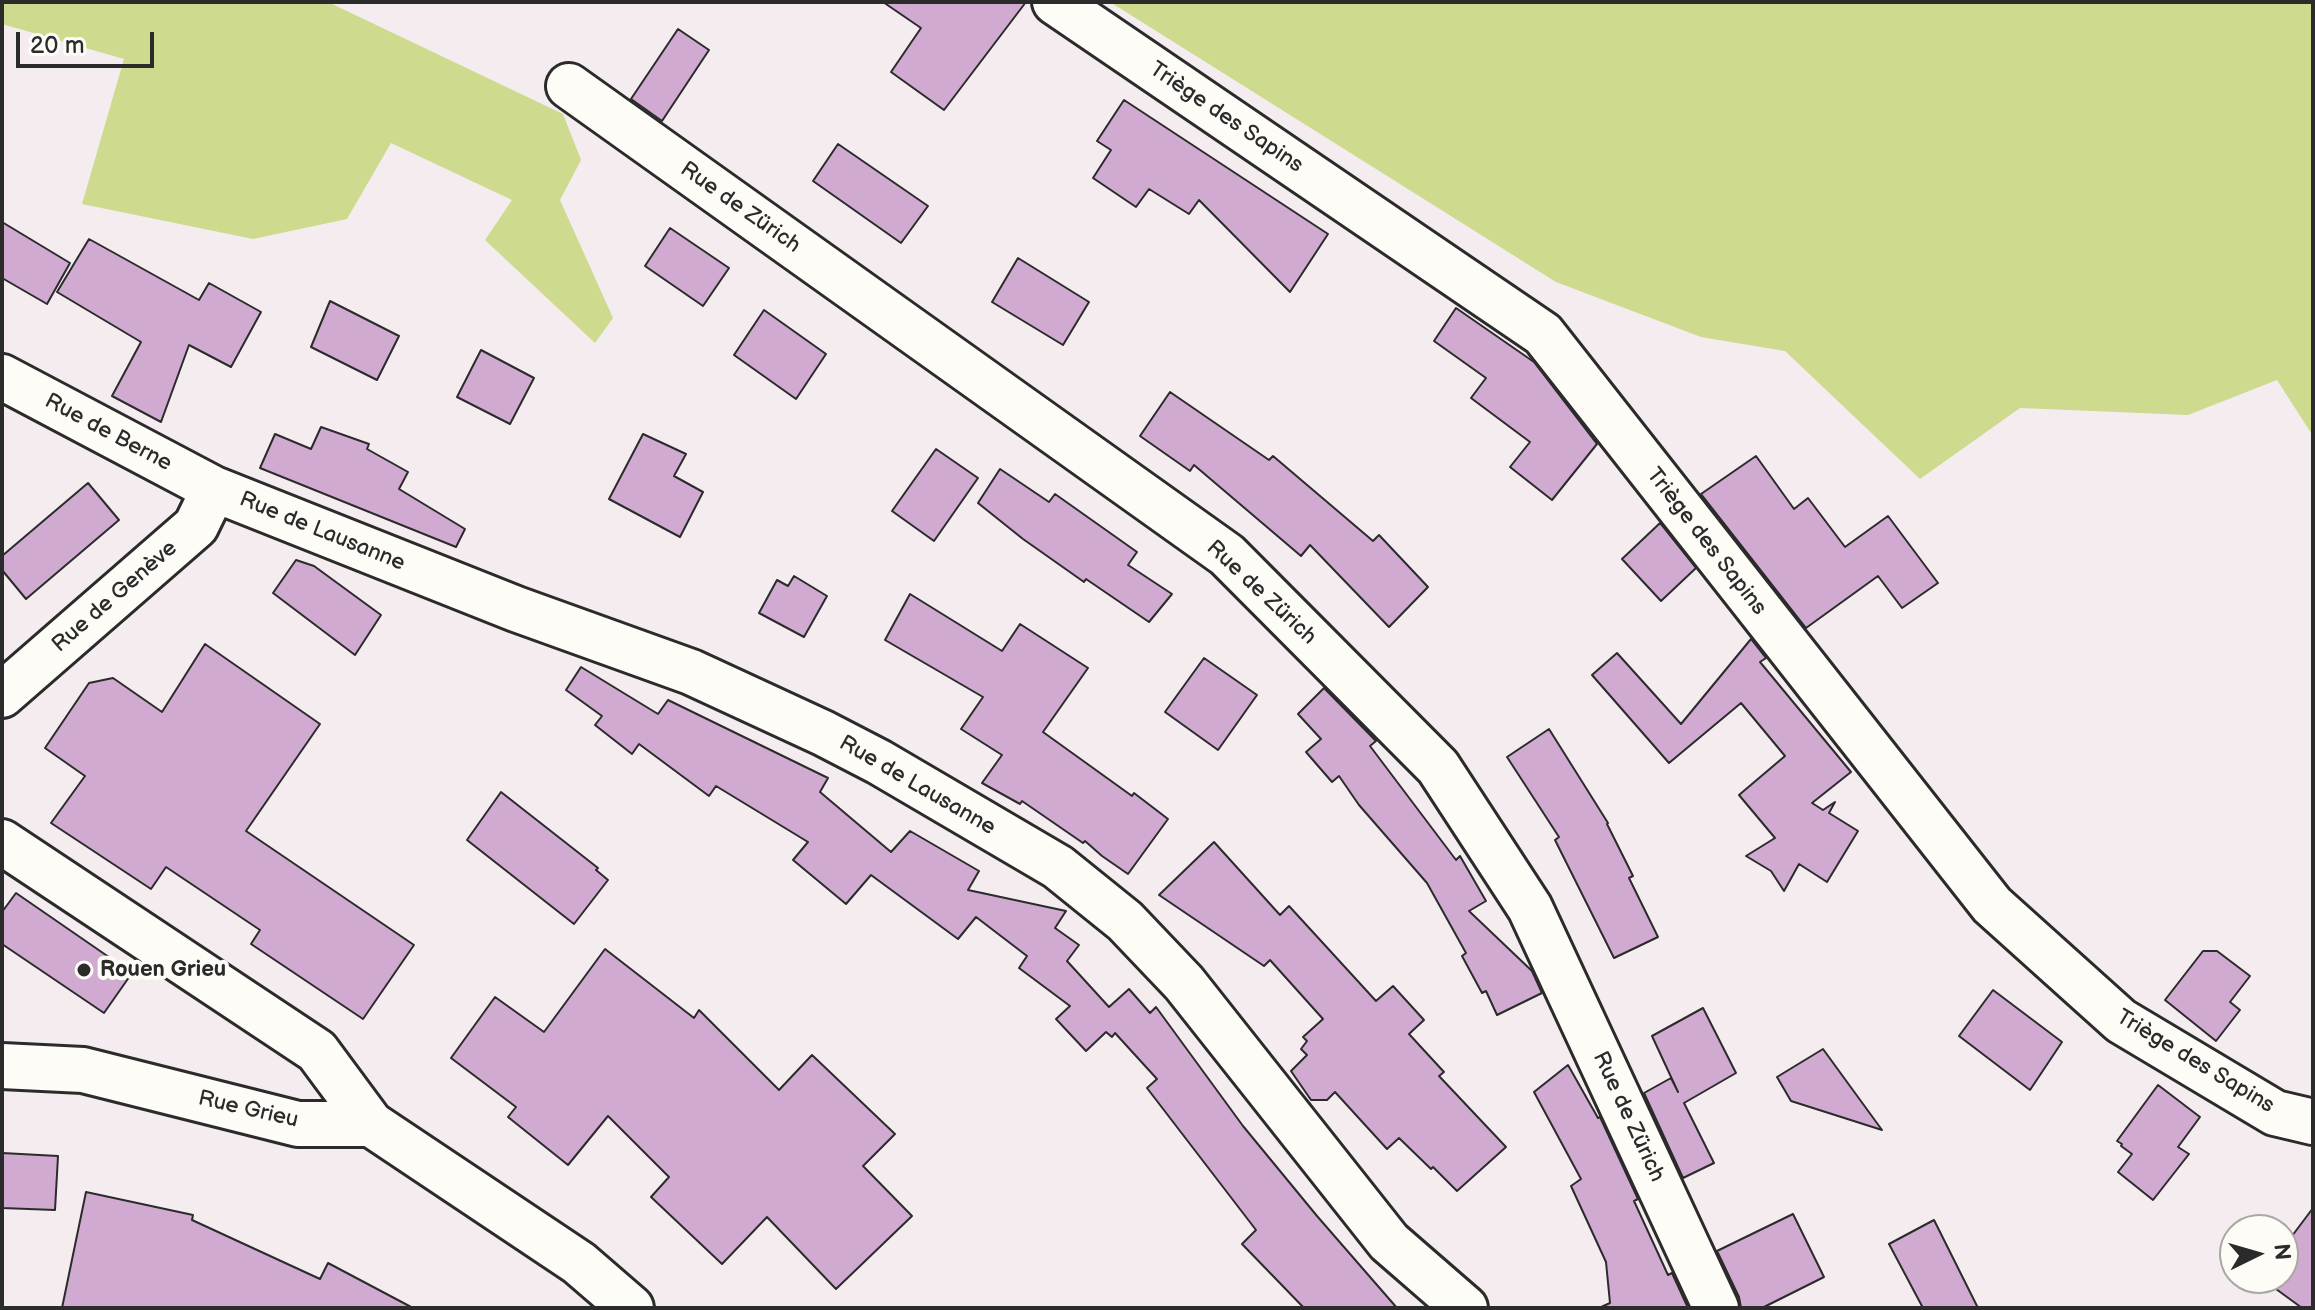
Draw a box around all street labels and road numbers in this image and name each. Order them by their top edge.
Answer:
street label: Triège des Sapins [1144,57,1308,179]
street label: Rue de Zürich [675,157,805,259]
street label: Rue de Berne [40,388,176,478]
street label: Triège des Sapins [1640,463,1772,621]
street label: Rue de Lausanne [235,487,409,577]
street label: Rue de Zürich [1201,535,1321,651]
street label: Rue de Genève [47,536,183,658]
street label: Rue de Lausanne [834,730,1000,842]
street label: Triège des Sapins [2111,1004,2279,1120]
street label: Rue de Zürich [1586,1048,1670,1186]
street label: Rue Grieu [195,1086,301,1134]

